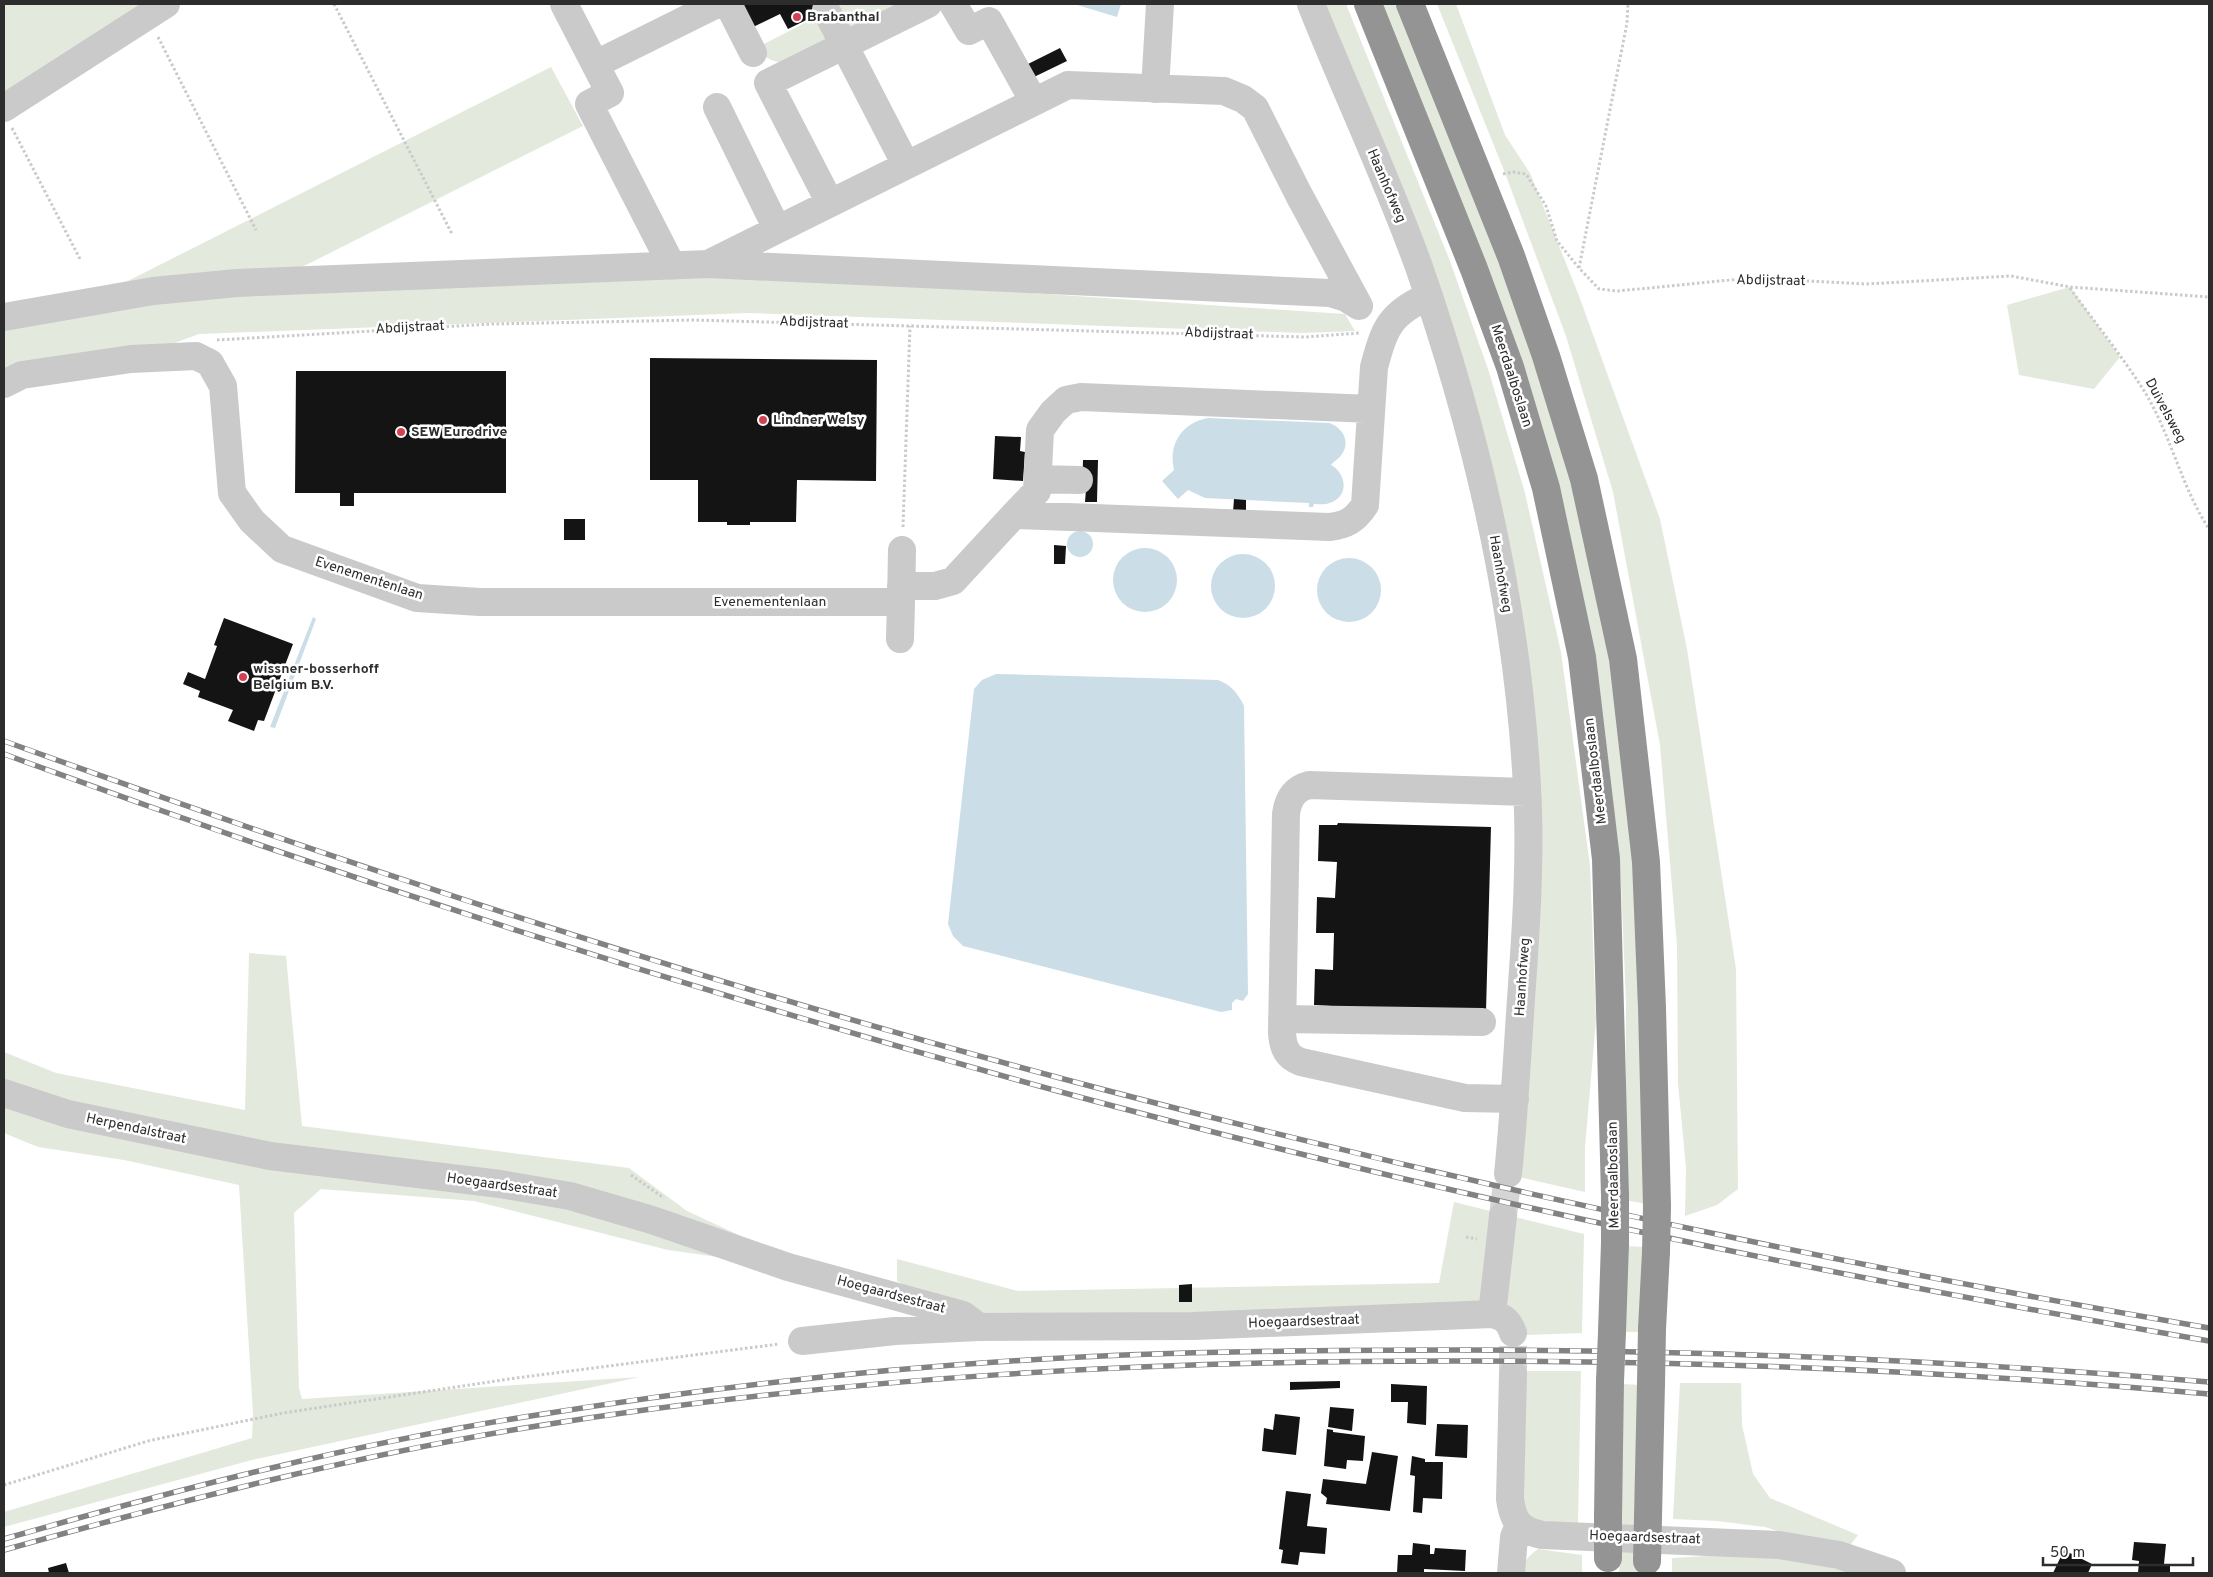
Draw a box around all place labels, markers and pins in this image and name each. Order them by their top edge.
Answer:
place label: Brabanthal [807,9,880,26]
marker: Brabanthal [791,11,803,23]
place label: Lindner Welsy [773,412,865,429]
marker: Lindner Welsy [757,414,769,426]
place label: SEW Eurodrive [411,424,508,441]
marker: SEW Eurodrive [395,426,407,438]
place label: wissner-bosserhoff Belgium B.V. [253,661,380,694]
marker: wissner-bosserhoff Belgium B.V. [237,671,249,683]

